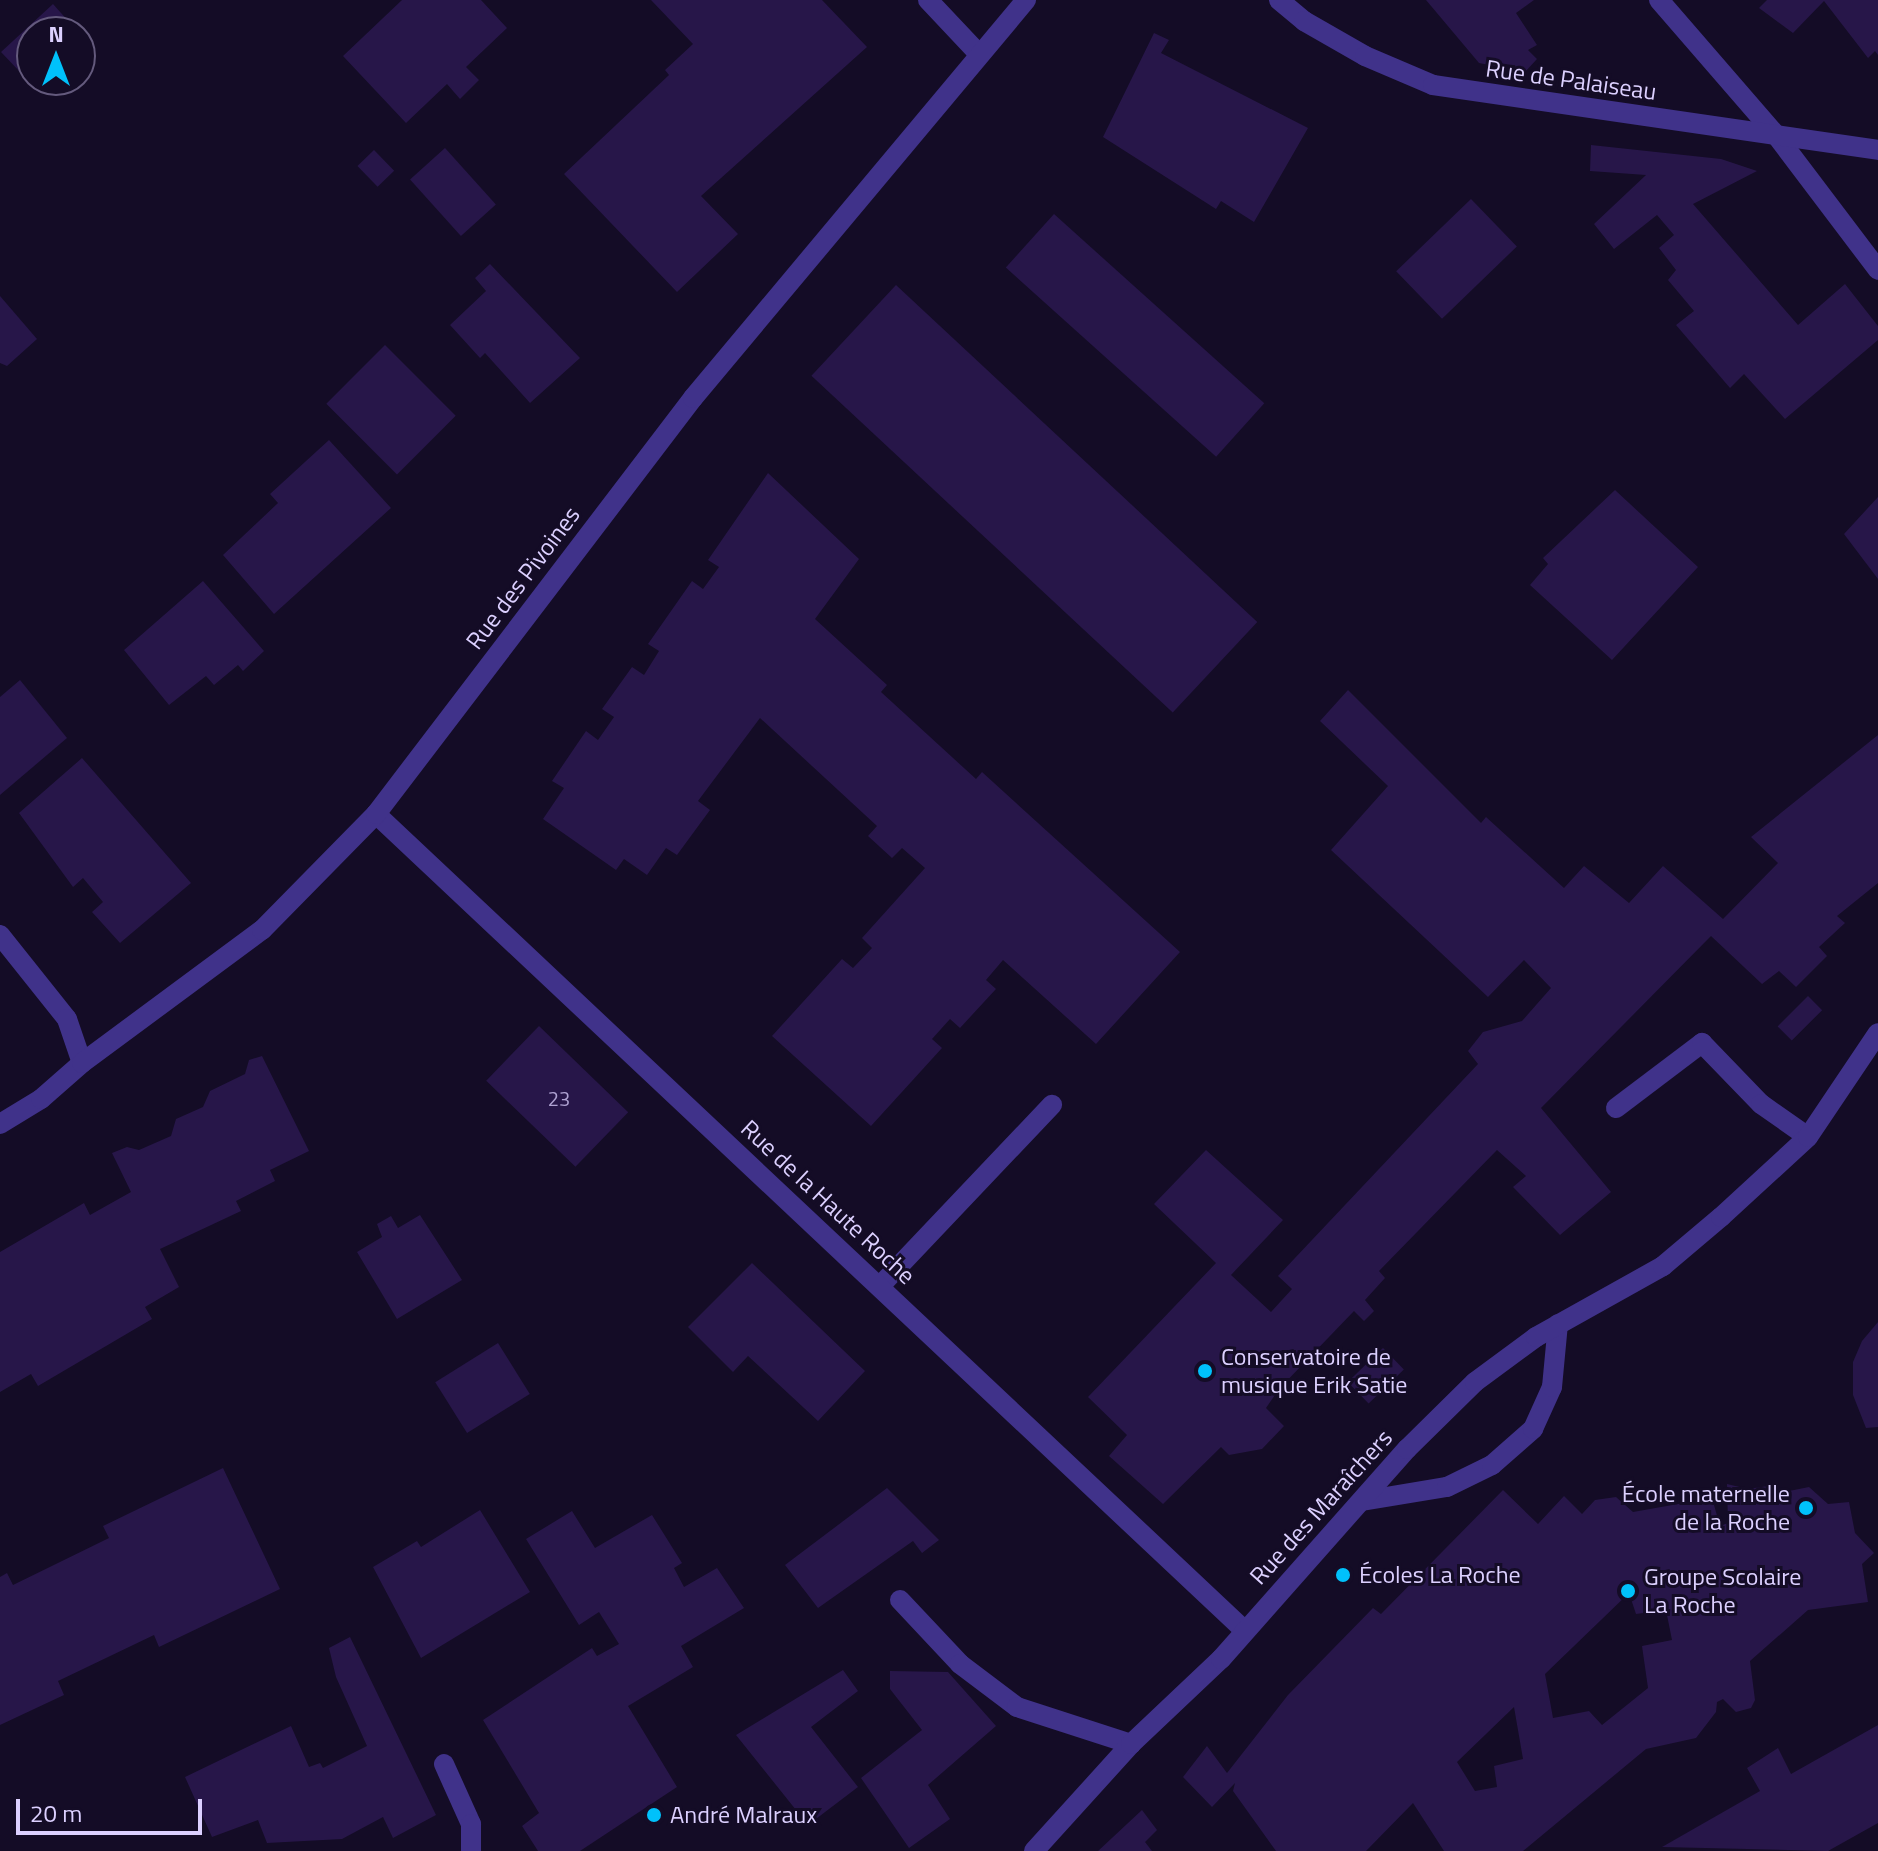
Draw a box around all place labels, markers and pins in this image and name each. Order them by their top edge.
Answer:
place label: Conservatoire de musique Erik Satie [1221,1343,1407,1399]
marker: Conservatoire de musique Erik Satie [1196,1362,1214,1380]
place label: École maternelle de la Roche [1622,1480,1790,1536]
marker: École maternelle de la Roche [1797,1499,1815,1517]
place label: Écoles La Roche [1359,1561,1521,1589]
place label: Groupe Scolaire La Roche [1644,1563,1801,1619]
marker: Écoles La Roche [1334,1566,1352,1584]
marker: Groupe Scolaire La Roche [1619,1582,1637,1600]
place label: André Malraux [670,1801,817,1829]
marker: André Malraux [645,1806,663,1824]

